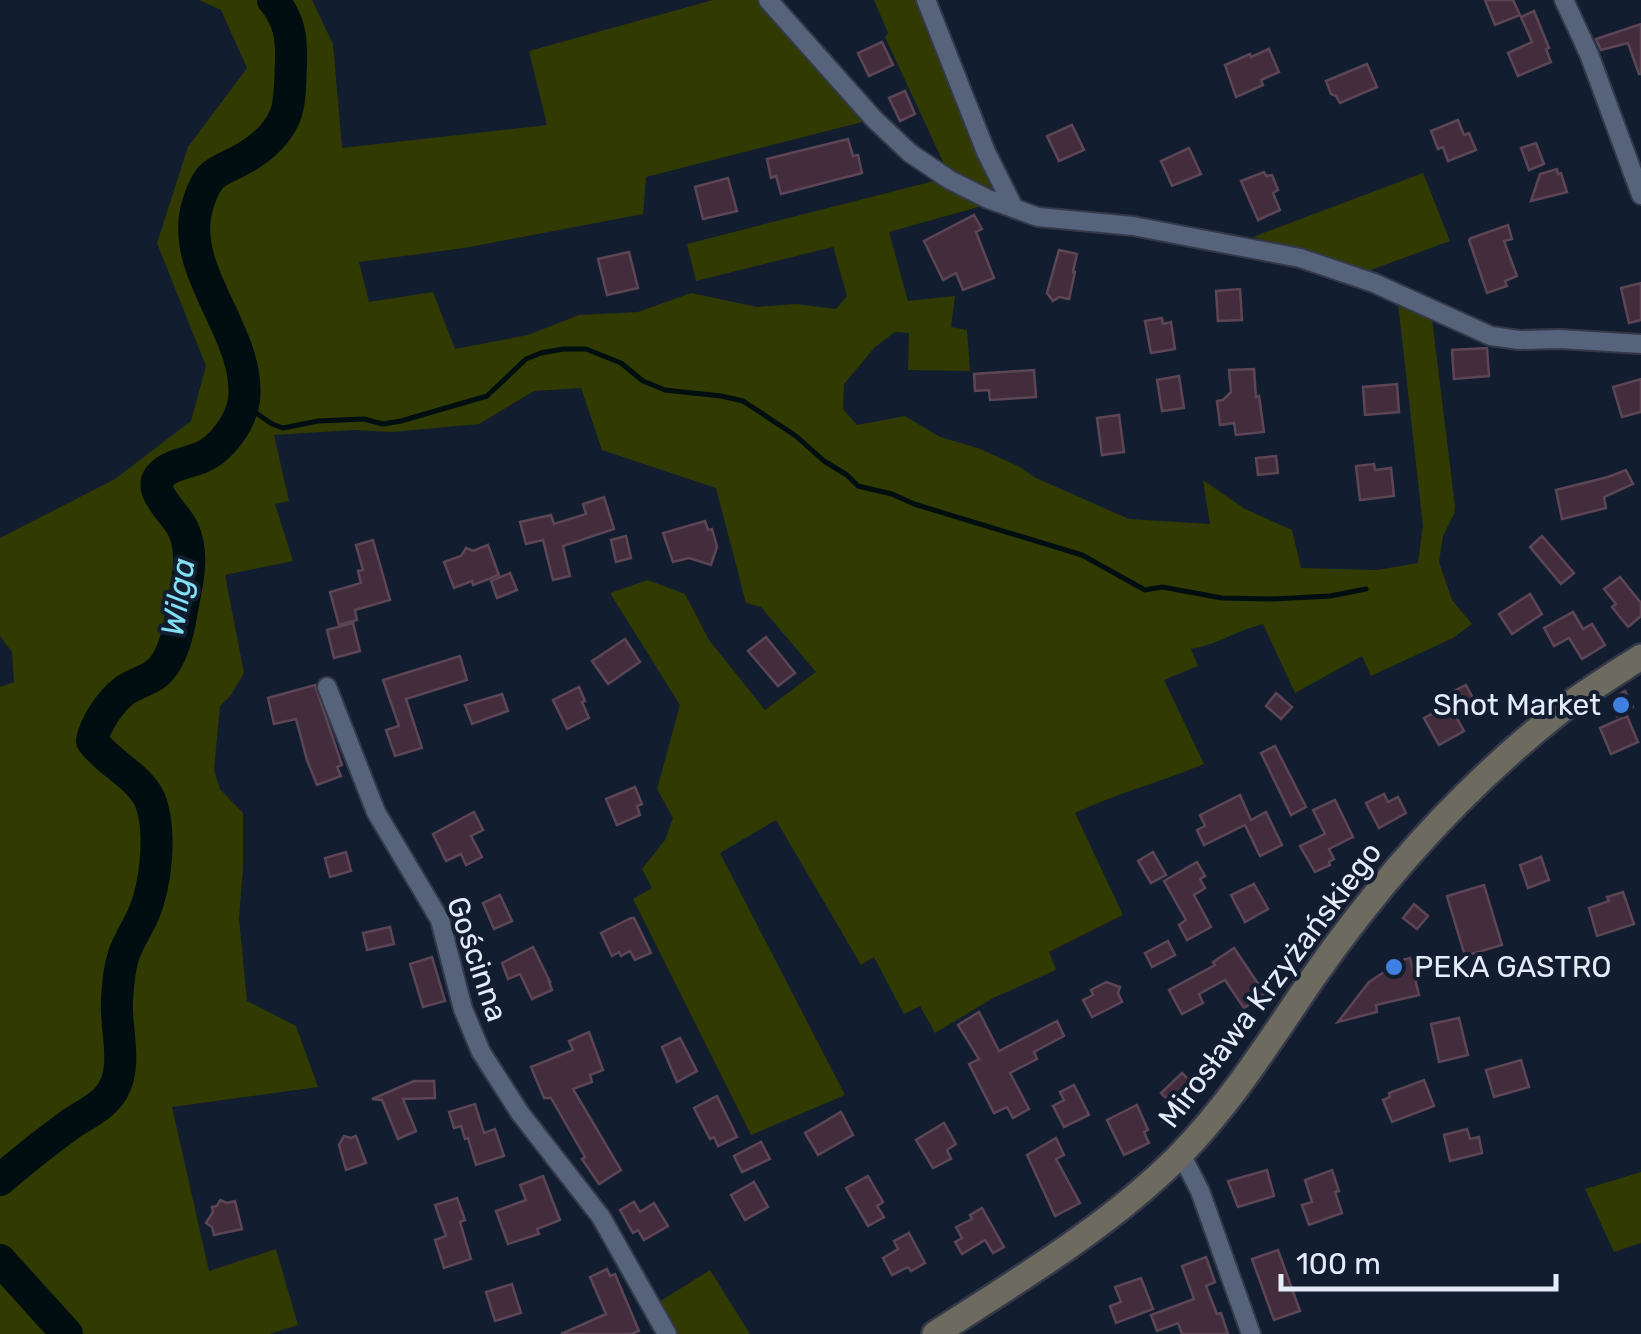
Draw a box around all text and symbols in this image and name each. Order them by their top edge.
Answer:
water label: Wilga [153,555,203,639]
place label: Shot Market [1433,687,1601,723]
marker: Shot Market [1610,694,1632,716]
street label: Mirosława Krzyżańskiego [1151,835,1389,1135]
street label: Gościnna [439,892,515,1026]
place label: PEKA GASTRO [1414,949,1612,985]
marker: PEKA GASTRO [1383,956,1405,978]
scale bar [1281,1229,1556,1291]
text: 100 m [1296,1246,1381,1282]

